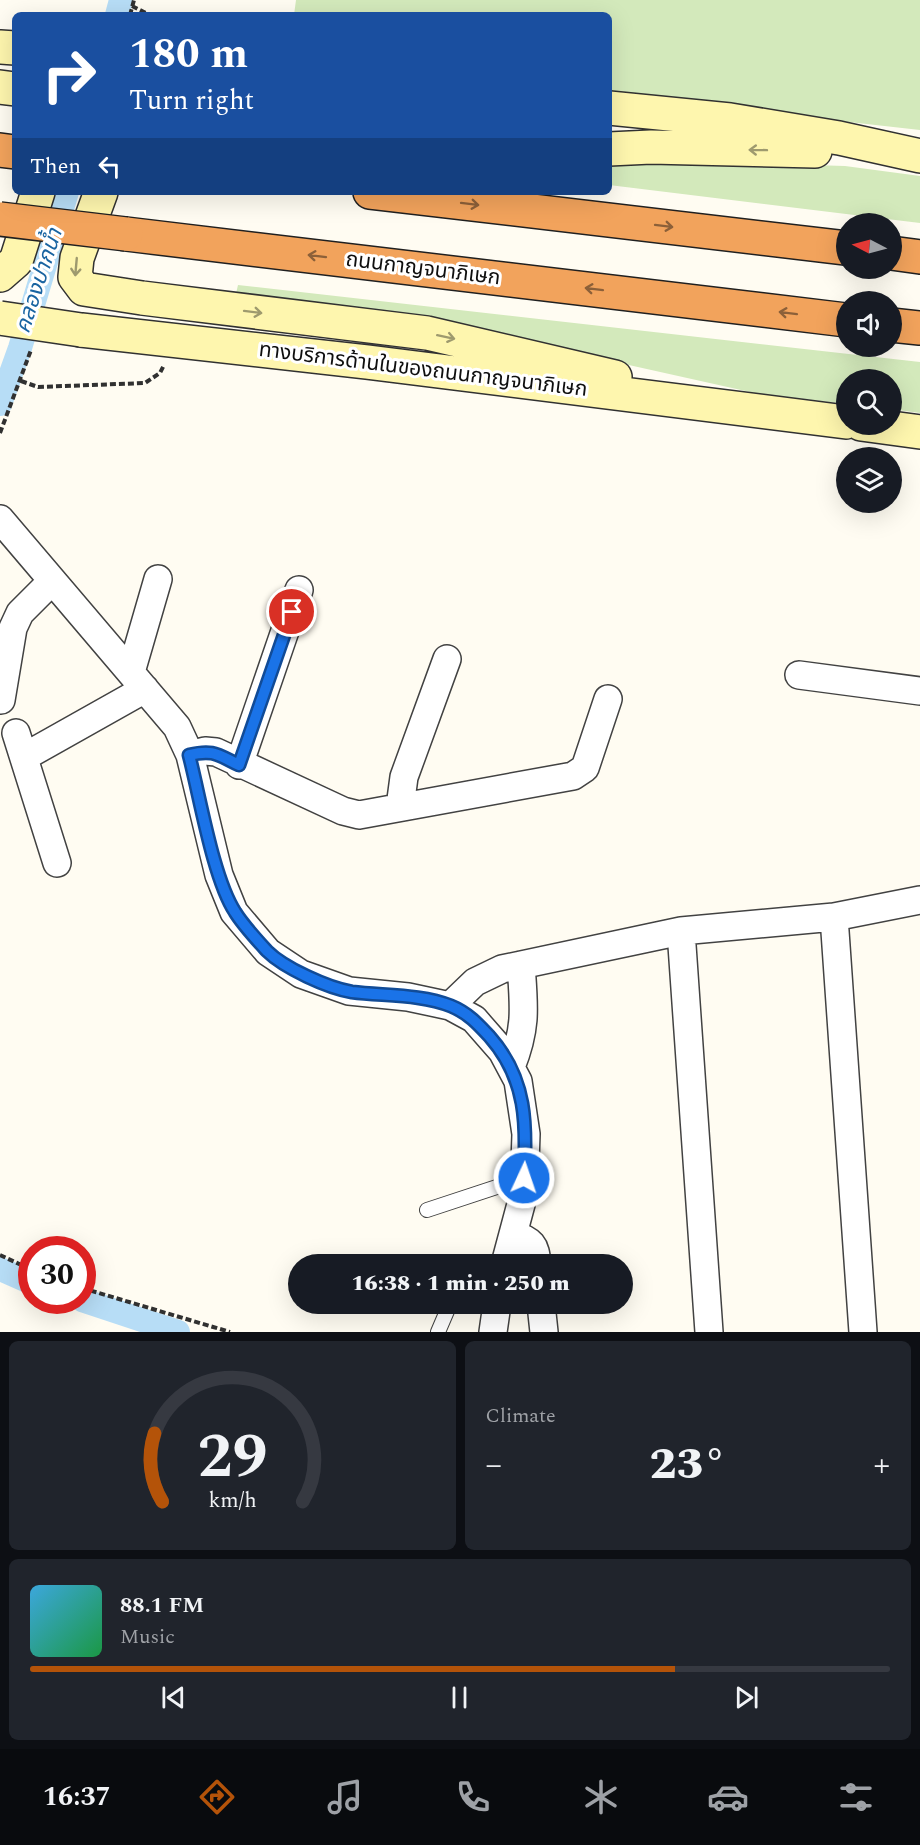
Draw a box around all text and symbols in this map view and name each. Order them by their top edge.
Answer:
text: 180 m [129,23,248,86]
icon: right [30,36,108,114]
text: Turn right [129,80,254,122]
one-way arrow [749,144,769,156]
text: Then [30,150,81,183]
icon: left [93,150,126,183]
one-way arrow [460,199,480,210]
north arrow [836,213,902,279]
map controls [836,213,902,513]
one-way arrow [653,221,673,232]
water label: คลองปากน้ำ [7,223,72,338]
street label: ถนนกาญจนาภิเษก [344,244,502,294]
one-way arrow [308,251,328,262]
one-way arrow [70,257,81,276]
one-way arrow [585,284,605,295]
button: sound [836,291,902,357]
one-way arrow [242,306,262,317]
one-way arrow [778,307,798,318]
one-way arrow [436,331,455,343]
street label: ทางบริการด้านในของถนนกาญจนาภิเษก [257,334,589,406]
button: search [836,369,902,435]
button: layers [836,447,902,513]
pin [266,586,317,637]
icon: arrive [275,595,308,628]
position arrow [492,1146,556,1210]
speed limit sign: 30 [18,1236,96,1314]
text: 16:38 · 1 min · 250 m [351,1267,570,1300]
text: Climate [486,1401,556,1431]
text: 29 [197,1410,267,1505]
text: 23° [649,1430,726,1499]
text: − [486,1440,502,1490]
text: + [873,1440,890,1490]
text: km/h [208,1485,256,1518]
text: 88.1 FM [120,1589,204,1622]
text: Music [120,1622,175,1652]
icon: previous [157,1681,190,1714]
icon: pause [443,1681,476,1714]
icon: next [730,1681,763,1714]
text: 16:37 [43,1776,111,1818]
icon: directions [196,1776,238,1818]
icon: music [324,1776,366,1818]
icon: phone [452,1776,494,1818]
icon: climate [580,1776,622,1818]
icon: car [707,1776,749,1818]
icon: filters [835,1776,877,1818]

